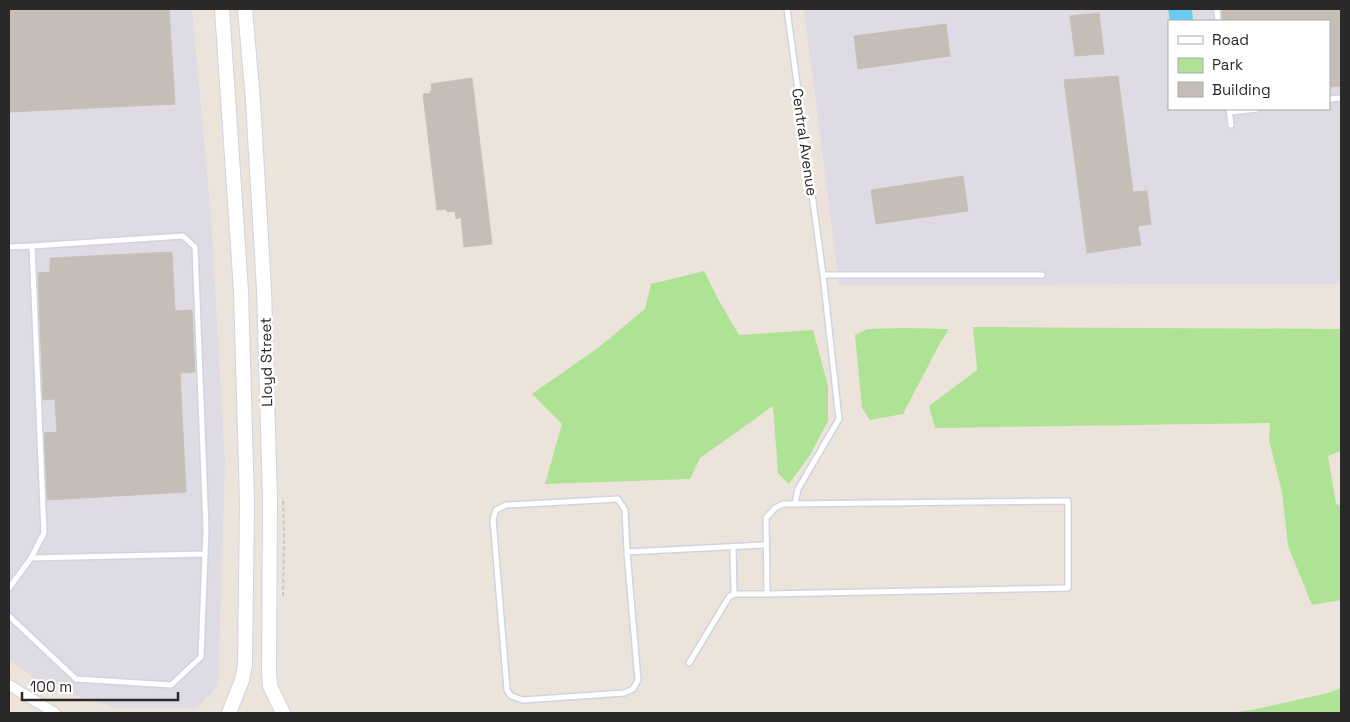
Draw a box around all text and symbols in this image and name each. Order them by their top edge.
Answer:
legend [1168,20,1330,110]
text: Road [1212,30,1249,49]
text: Park [1212,55,1243,74]
text: Building [1212,80,1271,99]
street label: Central Avenue [788,87,822,197]
street label: Lloyd Street [256,317,276,407]
scale bar [22,670,179,702]
text: 100 m [30,677,72,696]

